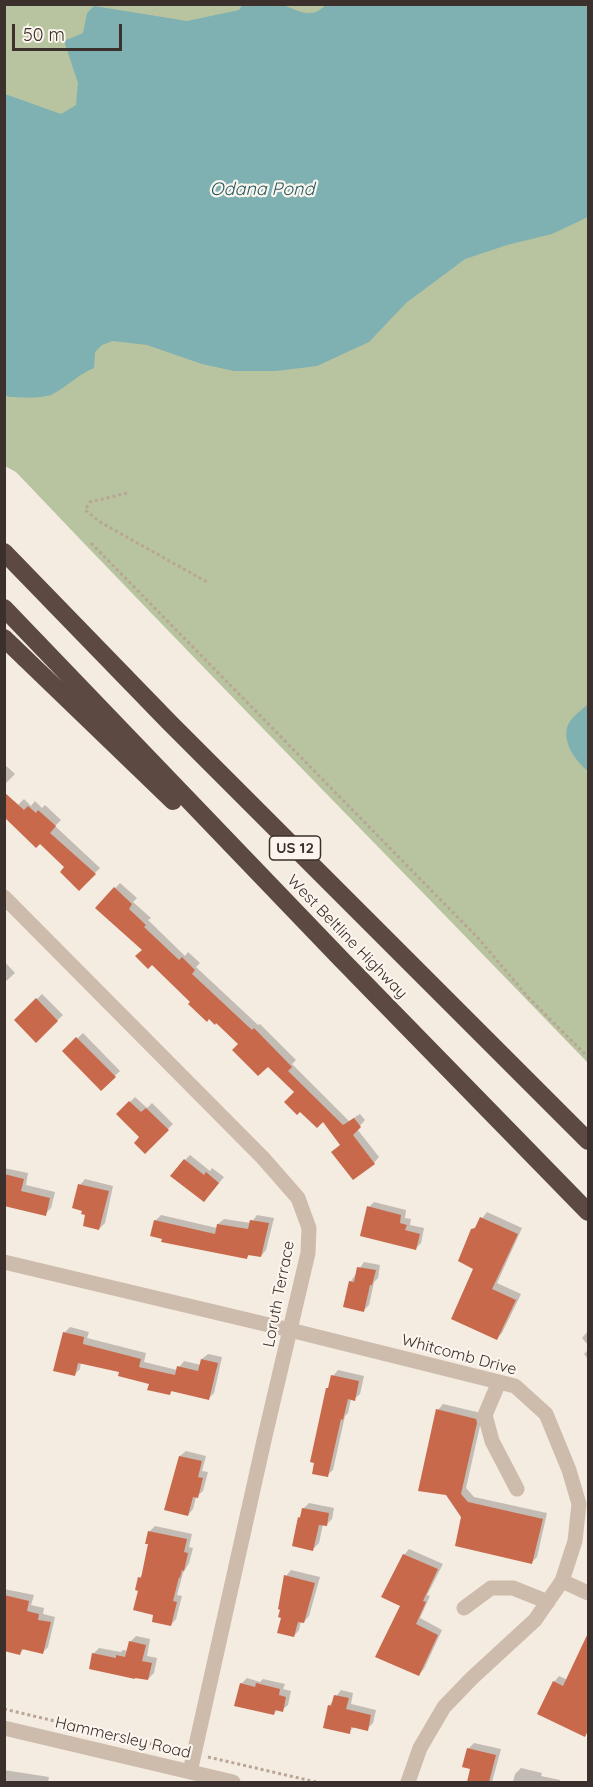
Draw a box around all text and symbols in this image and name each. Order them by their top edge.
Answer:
scale bar [15,12,124,50]
text: 50 m [23,23,65,46]
water label: Odana Pond [210,179,314,201]
road number: US 12 [270,836,320,860]
street label: West Beltline Highway [283,871,411,1003]
street label: Loruth Terrace [259,1239,299,1349]
street label: Whitcomb Drive [399,1330,519,1380]
street label: Hammersley Road [53,1713,193,1763]

